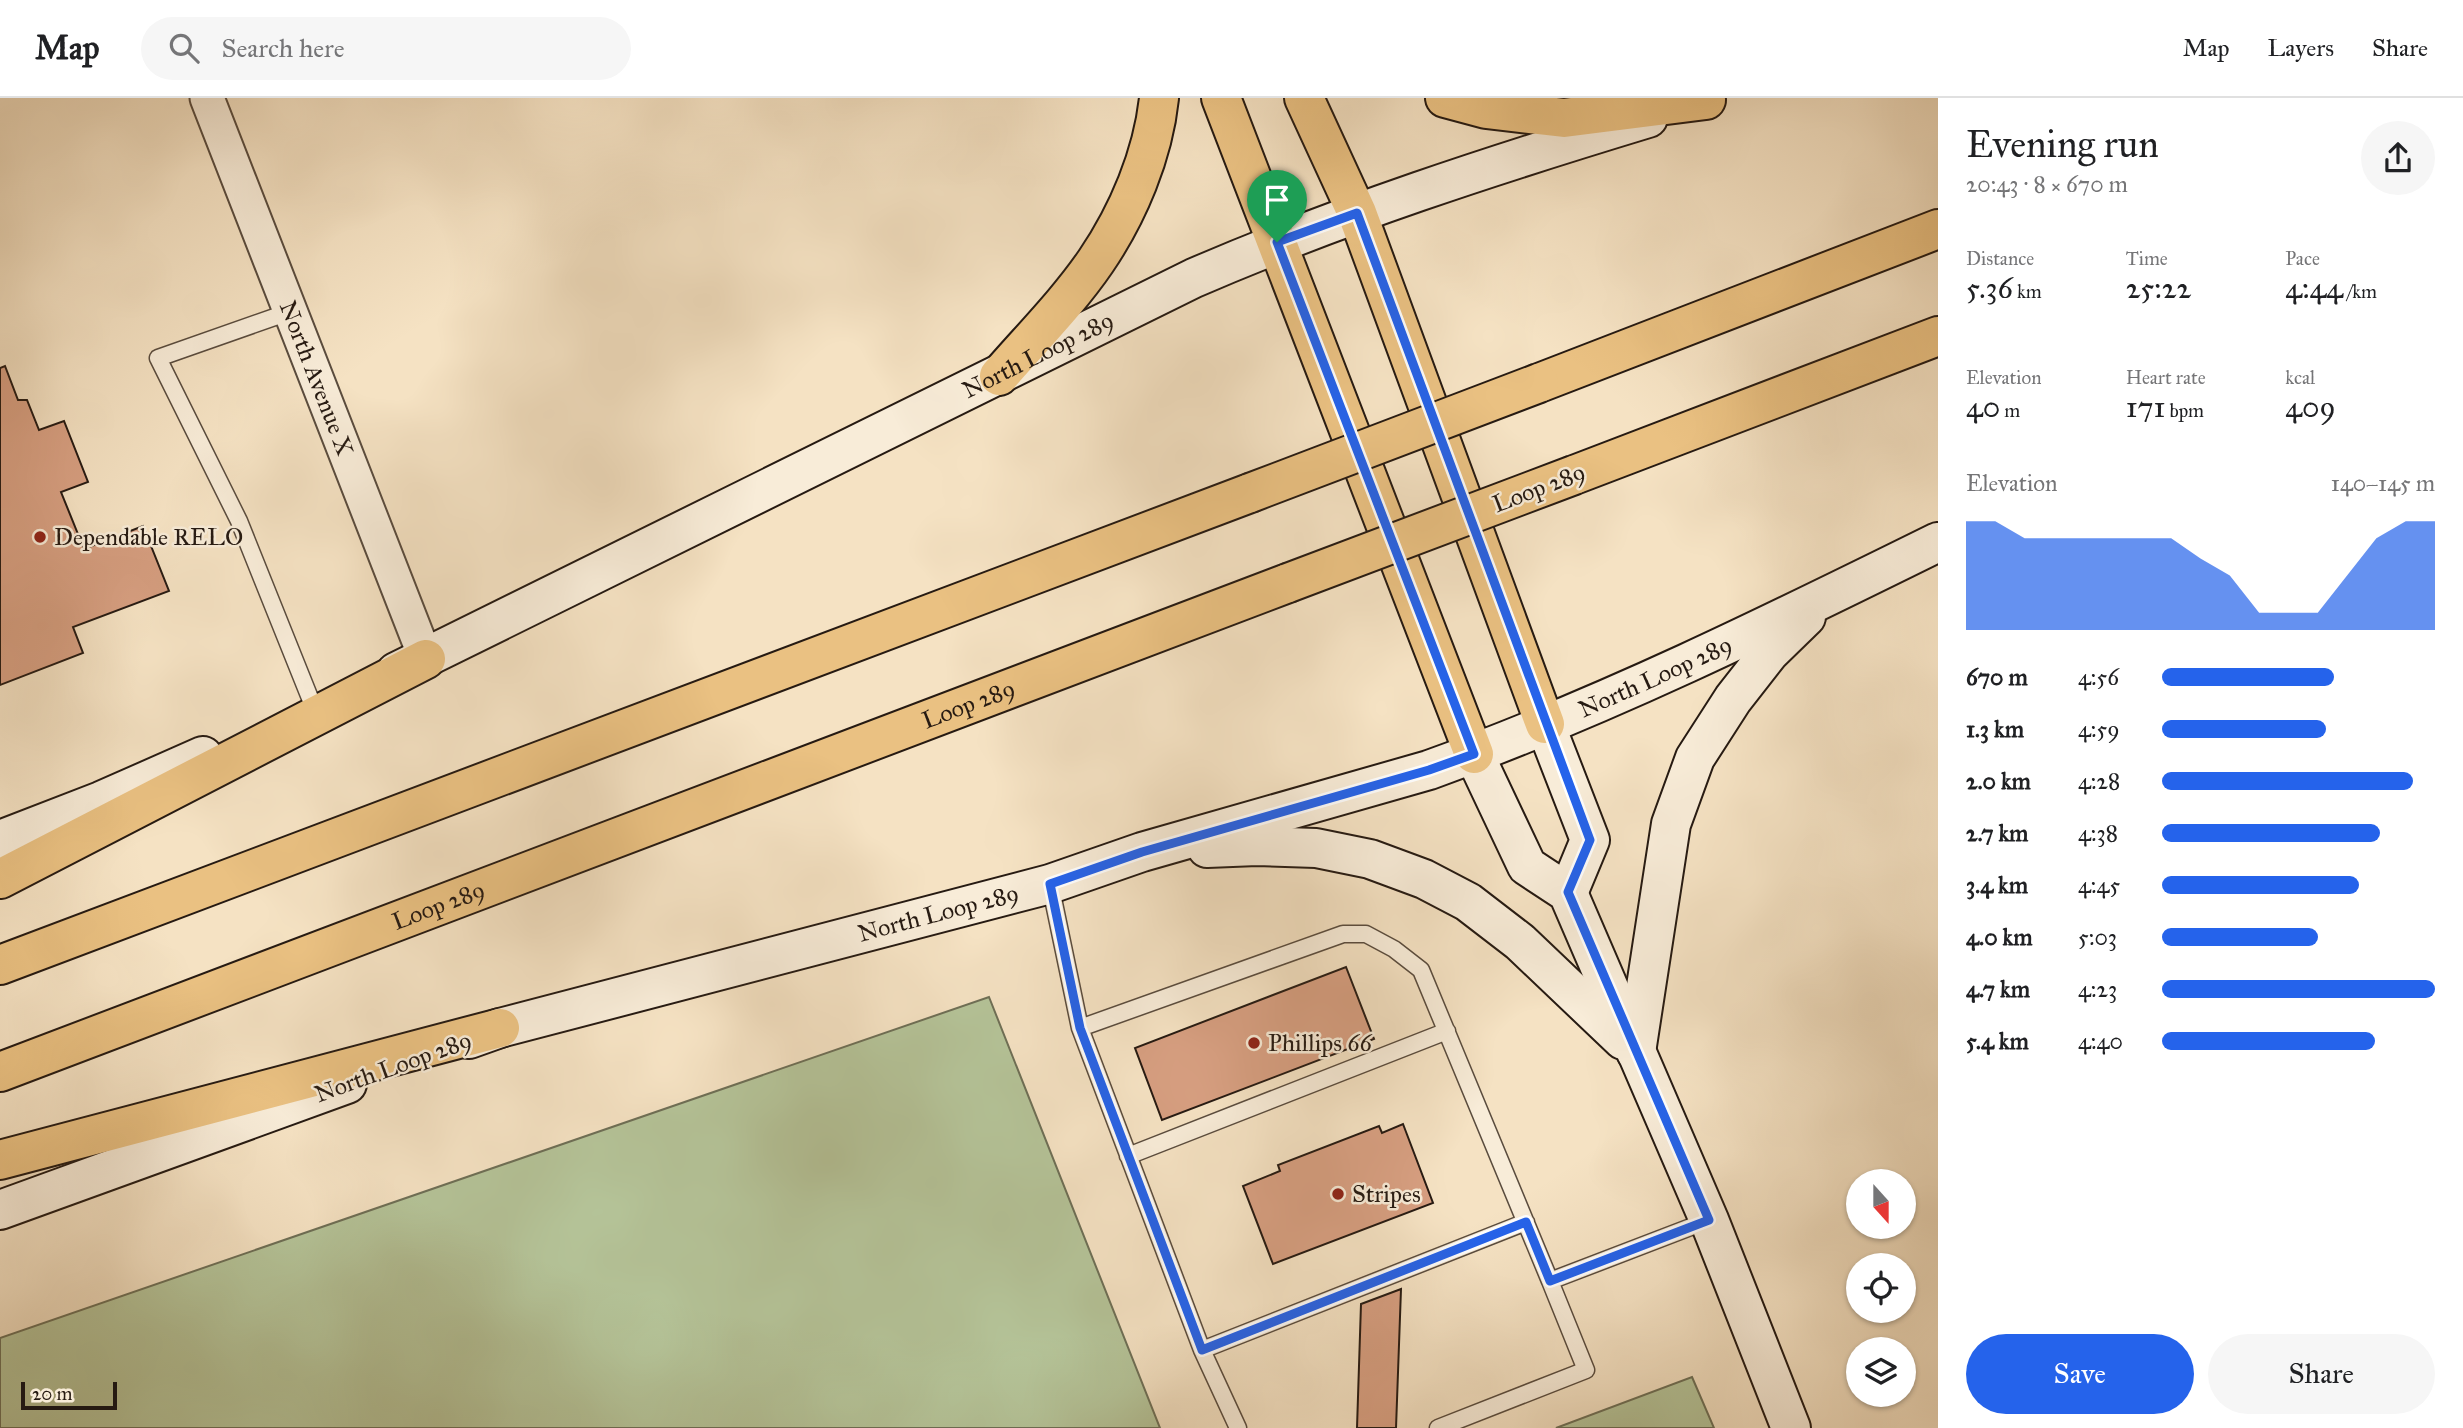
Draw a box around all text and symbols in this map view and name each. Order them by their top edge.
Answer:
search box [141,17,631,80]
text: Map [35,28,99,68]
icon: search [165,29,203,67]
text: Search here [221,32,345,64]
text: Map [2183,33,2230,63]
text: Layers [2268,33,2334,63]
text: Share [2372,33,2428,63]
text: Evening run [1966,121,2159,167]
button: share [2361,121,2435,195]
pin [1247,170,1307,242]
text: 20:43 · 8 × 670 m [1966,170,2128,198]
icon: arrive [1258,181,1296,219]
text: Distance [1966,247,2034,270]
text: Time [2126,247,2168,270]
text: Pace [2285,247,2320,270]
text: 5.36 [1966,270,2013,306]
text: 25:22 [2126,270,2191,306]
text: 4:44 [2285,270,2343,306]
text: km [2013,280,2042,303]
text: /km [2343,280,2377,303]
street label: North Avenue X [273,297,360,461]
street label: North Loop 289 [957,305,1119,405]
text: Elevation [1966,366,2041,389]
text: Heart rate [2126,366,2206,389]
text: kcal [2285,366,2315,389]
text: 40 [1966,389,2000,425]
text: 171 [2126,389,2165,425]
text: 409 [2285,389,2336,425]
text: m [2000,399,2020,422]
text: bpm [2165,399,2204,422]
street label: Loop 289 [1488,457,1590,519]
text: Elevation [1966,469,2057,497]
text: 140–145 m [2331,469,2435,497]
place label: Dependable RELO [54,522,243,552]
marker: Dependable RELO [32,529,48,545]
street label: North Loop 289 [1574,629,1737,724]
text: 670 m [1966,663,2028,691]
text: 4:56 [2078,663,2119,691]
street label: Loop 289 [918,673,1019,736]
text: 1.3 km [1966,715,2024,743]
text: 4:59 [2078,715,2120,743]
text: 2.0 km [1966,767,2031,795]
text: 4:28 [2078,767,2120,795]
text: 2.7 km [1966,819,2028,847]
text: 4:38 [2078,819,2118,847]
text: 3.4 km [1966,871,2028,899]
text: 4:45 [2078,871,2120,899]
street label: Loop 289 [388,874,489,937]
street label: North Loop 289 [855,878,1022,949]
text: 4.0 km [1966,923,2032,951]
text: 5:03 [2078,923,2117,951]
text: 4.7 km [1966,975,2030,1003]
text: 4:23 [2078,975,2117,1003]
street label: North Loop 289 [310,1025,476,1109]
text: 5.4 km [1966,1027,2029,1055]
text: 4:40 [2078,1027,2123,1055]
place label: Phillips 66 [1268,1028,1372,1058]
marker: Phillips 66 [1246,1035,1262,1051]
north arrow [1846,1169,1916,1239]
map controls [1846,1169,1916,1407]
place label: Stripes [1352,1179,1421,1209]
marker: Stripes [1330,1186,1346,1202]
button: locate [1846,1253,1916,1323]
button: Save [1966,1334,2194,1414]
button: Share [2208,1334,2435,1414]
button: layers [1846,1337,1916,1407]
scale bar [21,1379,117,1411]
text: 20 m [32,1382,73,1405]

